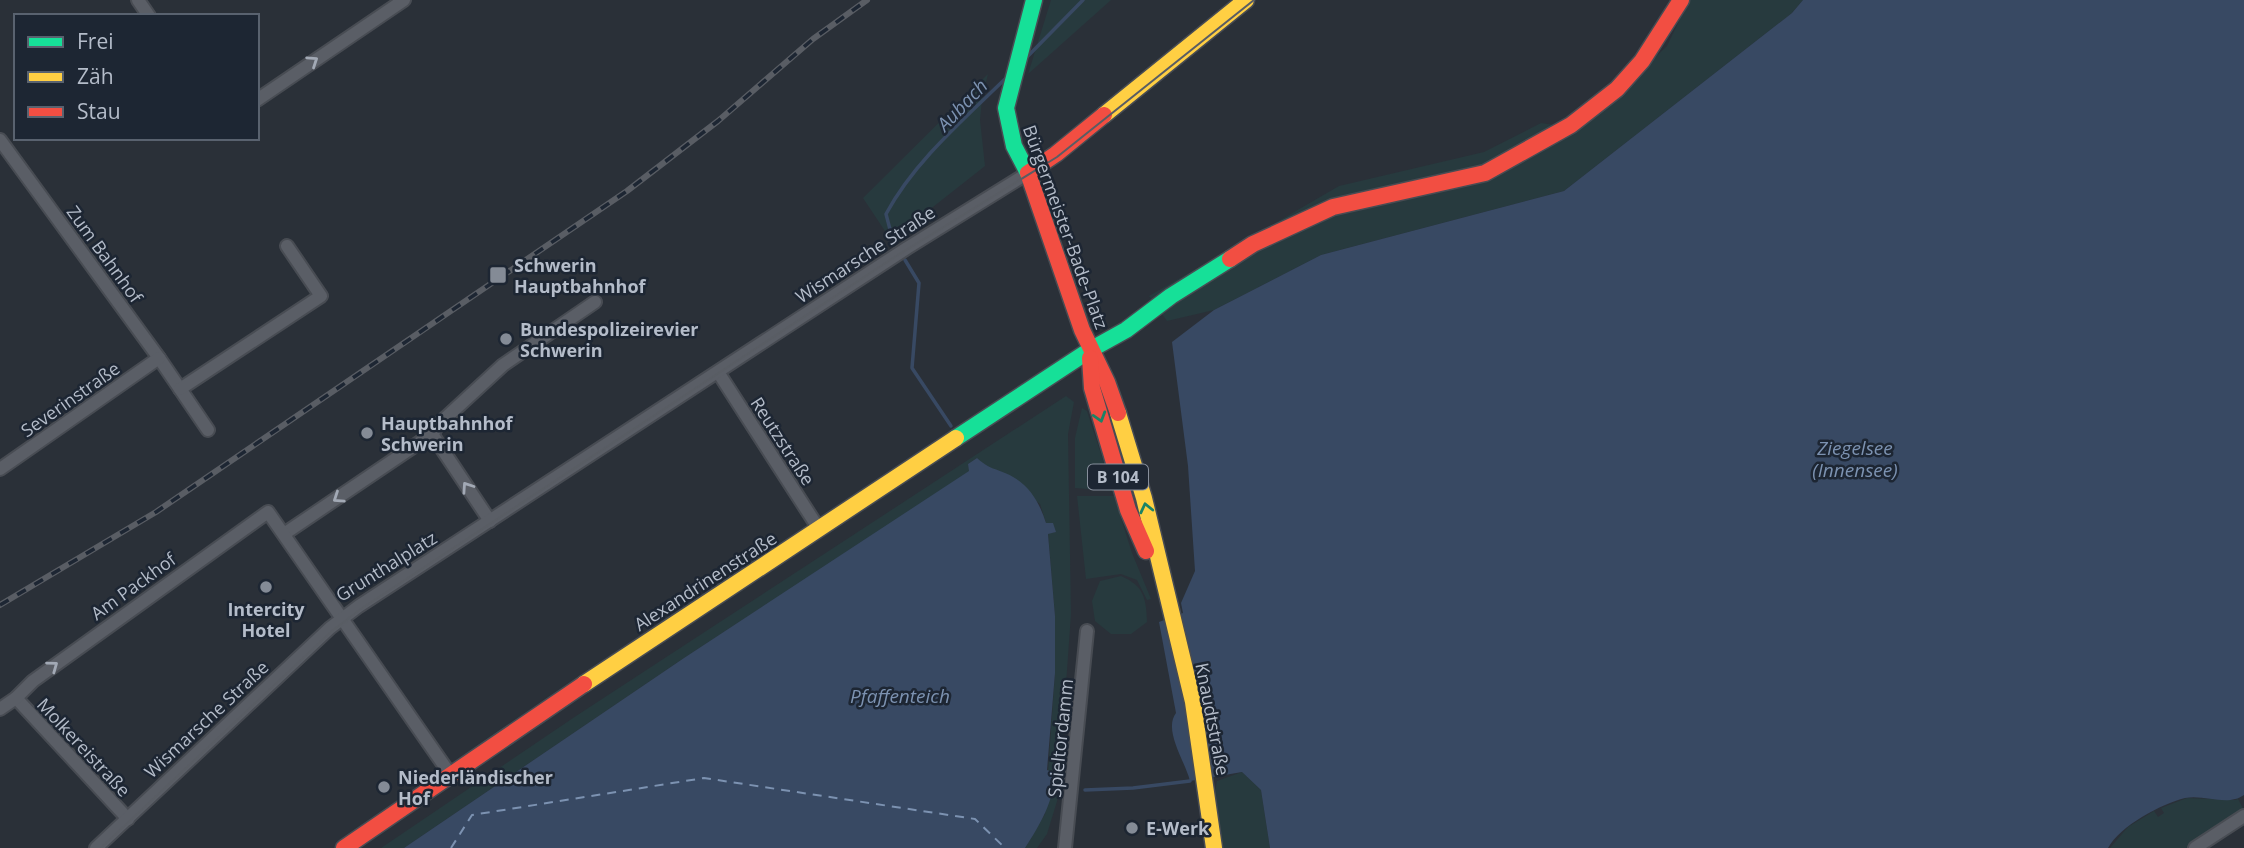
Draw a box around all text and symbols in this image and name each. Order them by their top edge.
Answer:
legend [14,14,259,140]
text: Frei [77,27,114,55]
one-way arrow [306,57,319,70]
text: Zäh [77,62,114,90]
water label: Aubach [929,73,993,138]
text: Stau [77,97,121,125]
street label: Bürgermeister-Bade-Platz [1018,122,1114,332]
street label: Wismarsche Straße [791,200,939,308]
street label: Zum Bahnhof [62,201,149,308]
place label: Schwerin Hauptbahnhof [514,253,647,298]
marker: Schwerin Hauptbahnhof [488,265,508,285]
place label: Bundespolizeirevier Schwerin [520,317,699,362]
marker: Bundespolizeirevier Schwerin [498,331,514,347]
street label: Severinstraße [16,356,124,442]
street label: Reutzstraße [745,392,821,490]
place label: Hauptbahnhof Schwerin [381,411,514,456]
one-way arrow [1092,411,1107,423]
marker: Hauptbahnhof Schwerin [359,425,375,441]
water label: Ziegelsee (Innensee) [1812,435,1898,483]
road number: B 104 [1088,464,1148,490]
one-way arrow [463,482,475,495]
one-way arrow [333,490,346,502]
one-way arrow [1140,502,1154,514]
street label: Grunthalplatz [331,525,441,607]
street label: Alexandrinenstraße [629,526,781,636]
street label: Am Packhof [86,546,181,625]
marker: Intercity Hotel [258,579,274,595]
place label: Intercity Hotel [227,597,305,642]
street label: Wismarsche Straße [139,655,273,783]
street label: Knaudtstraße [1190,661,1236,777]
one-way arrow [45,662,57,674]
street label: Spieltordamm [1042,678,1078,798]
water label: Pfaffenteich [850,683,950,709]
street label: Molkereistraße [32,692,136,802]
place label: Niederländischer Hof [398,765,553,810]
marker: Niederländischer Hof [376,779,392,795]
place label: E-Werk [1146,816,1210,840]
marker: E-Werk [1124,820,1140,836]

